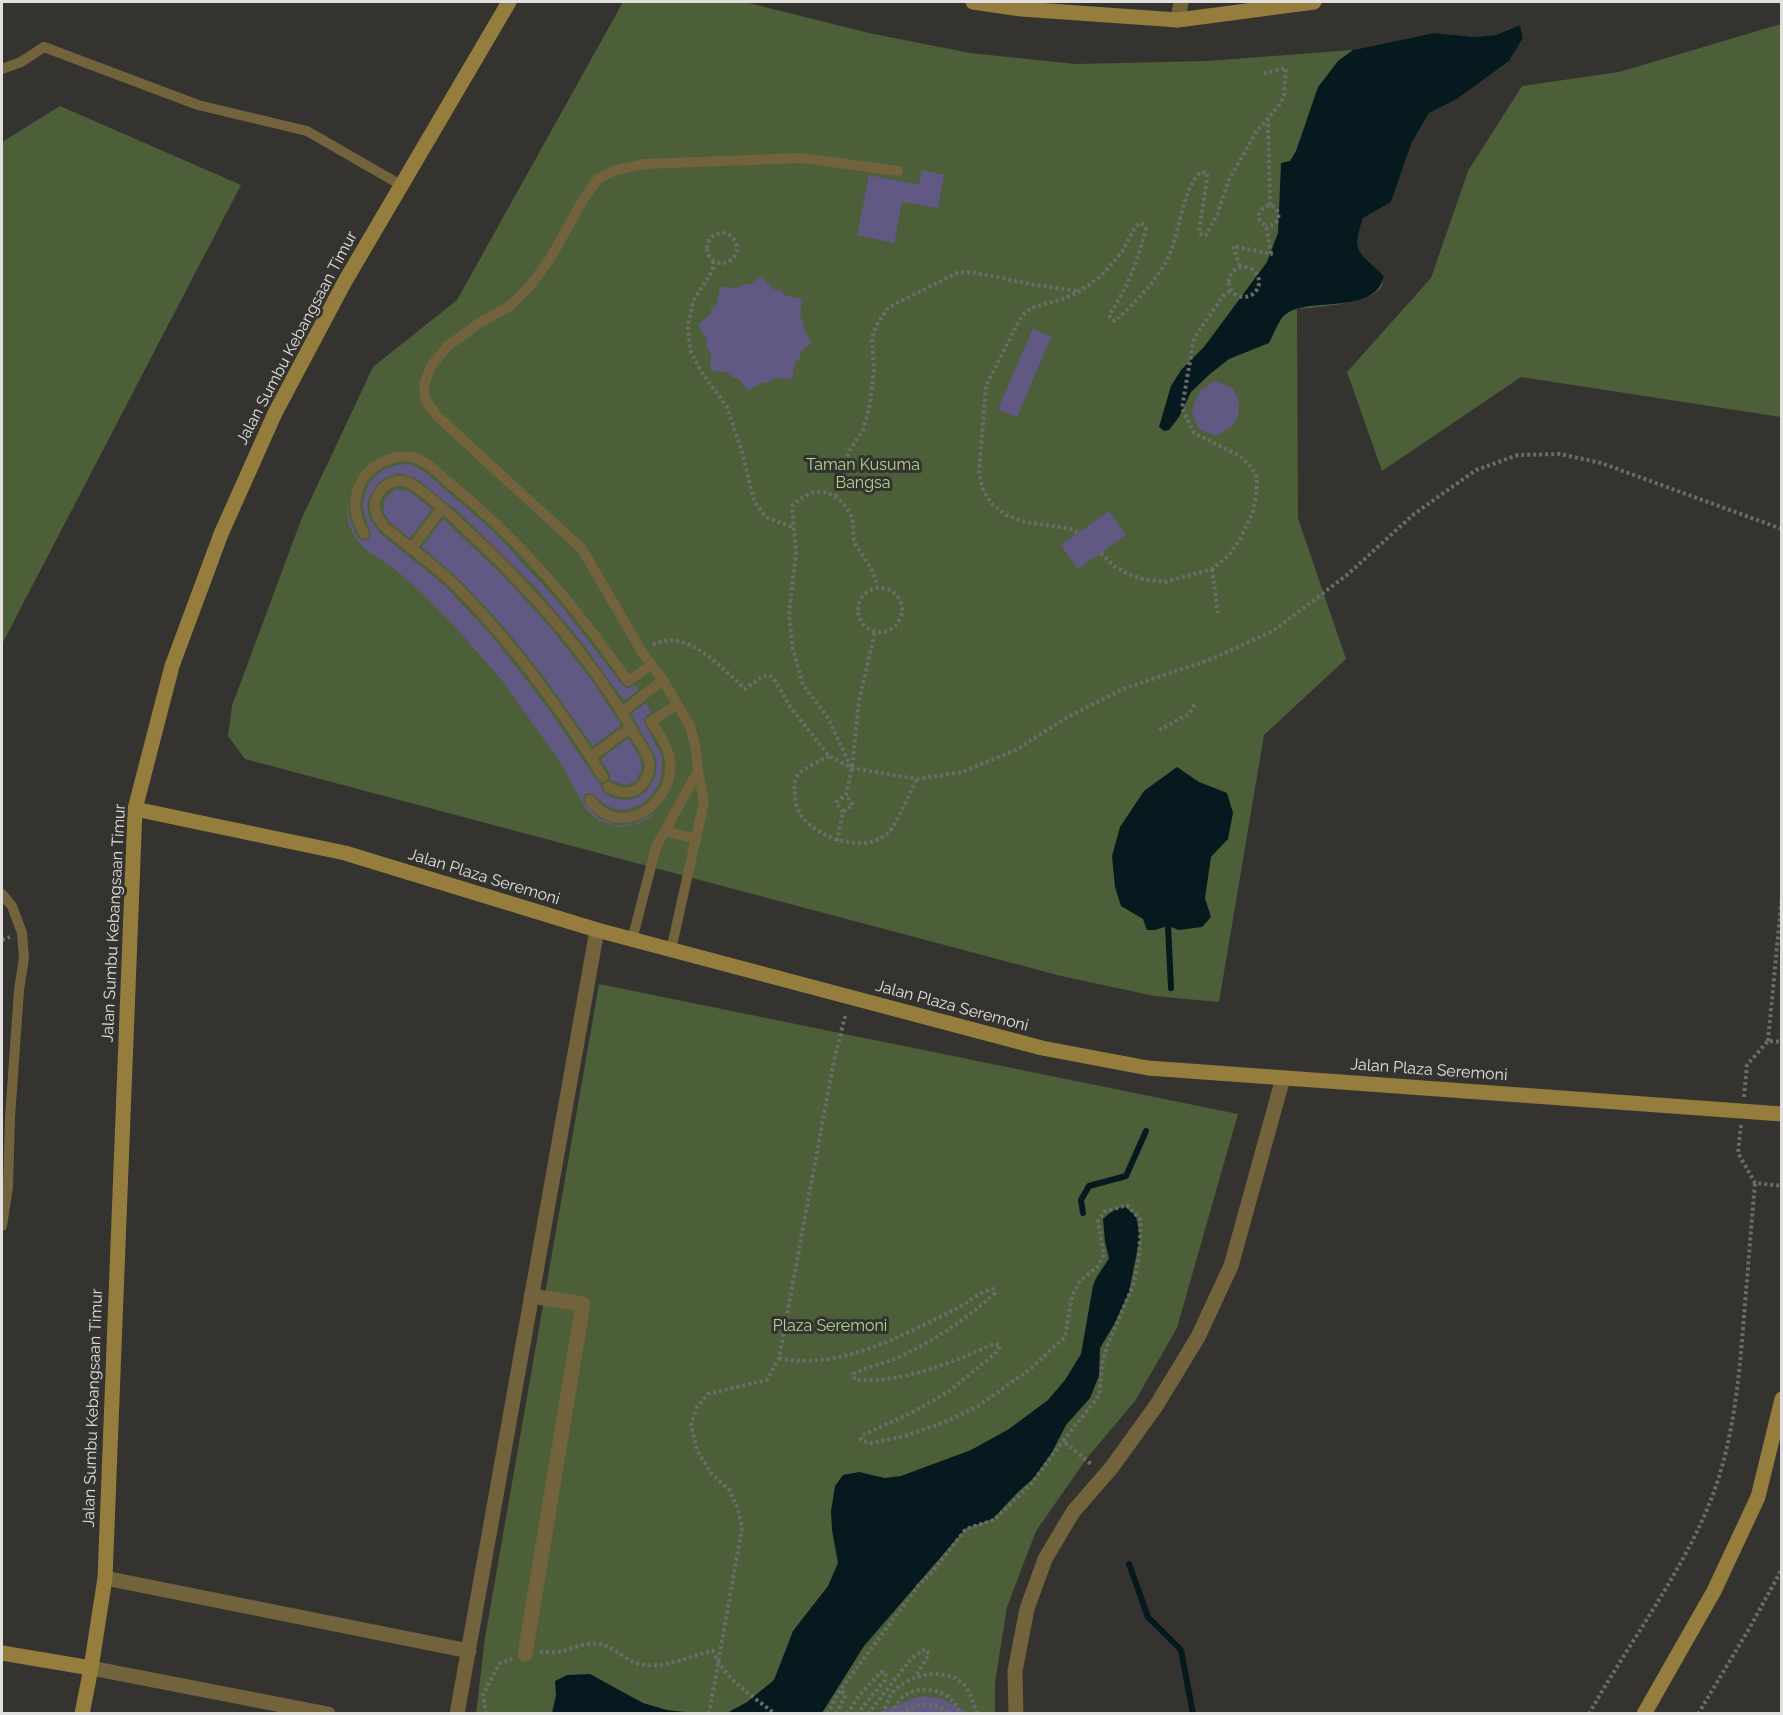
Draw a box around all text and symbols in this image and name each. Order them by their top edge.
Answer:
street label: Jalan Sumbu Kebangsaan Timur [232,228,362,448]
park label: Taman Kusuma Bangsa [806,455,920,493]
street label: Jalan Sumbu Kebangsaan Timur [98,803,130,1043]
street label: Jalan Plaza Seremoni [406,845,562,909]
street label: Jalan Plaza Seremoni [874,976,1030,1036]
street label: Jalan Plaza Seremoni [1350,1055,1508,1085]
street label: Jalan Sumbu Kebangsaan Timur [79,1288,107,1528]
park label: Plaza Seremoni [773,1316,887,1336]

